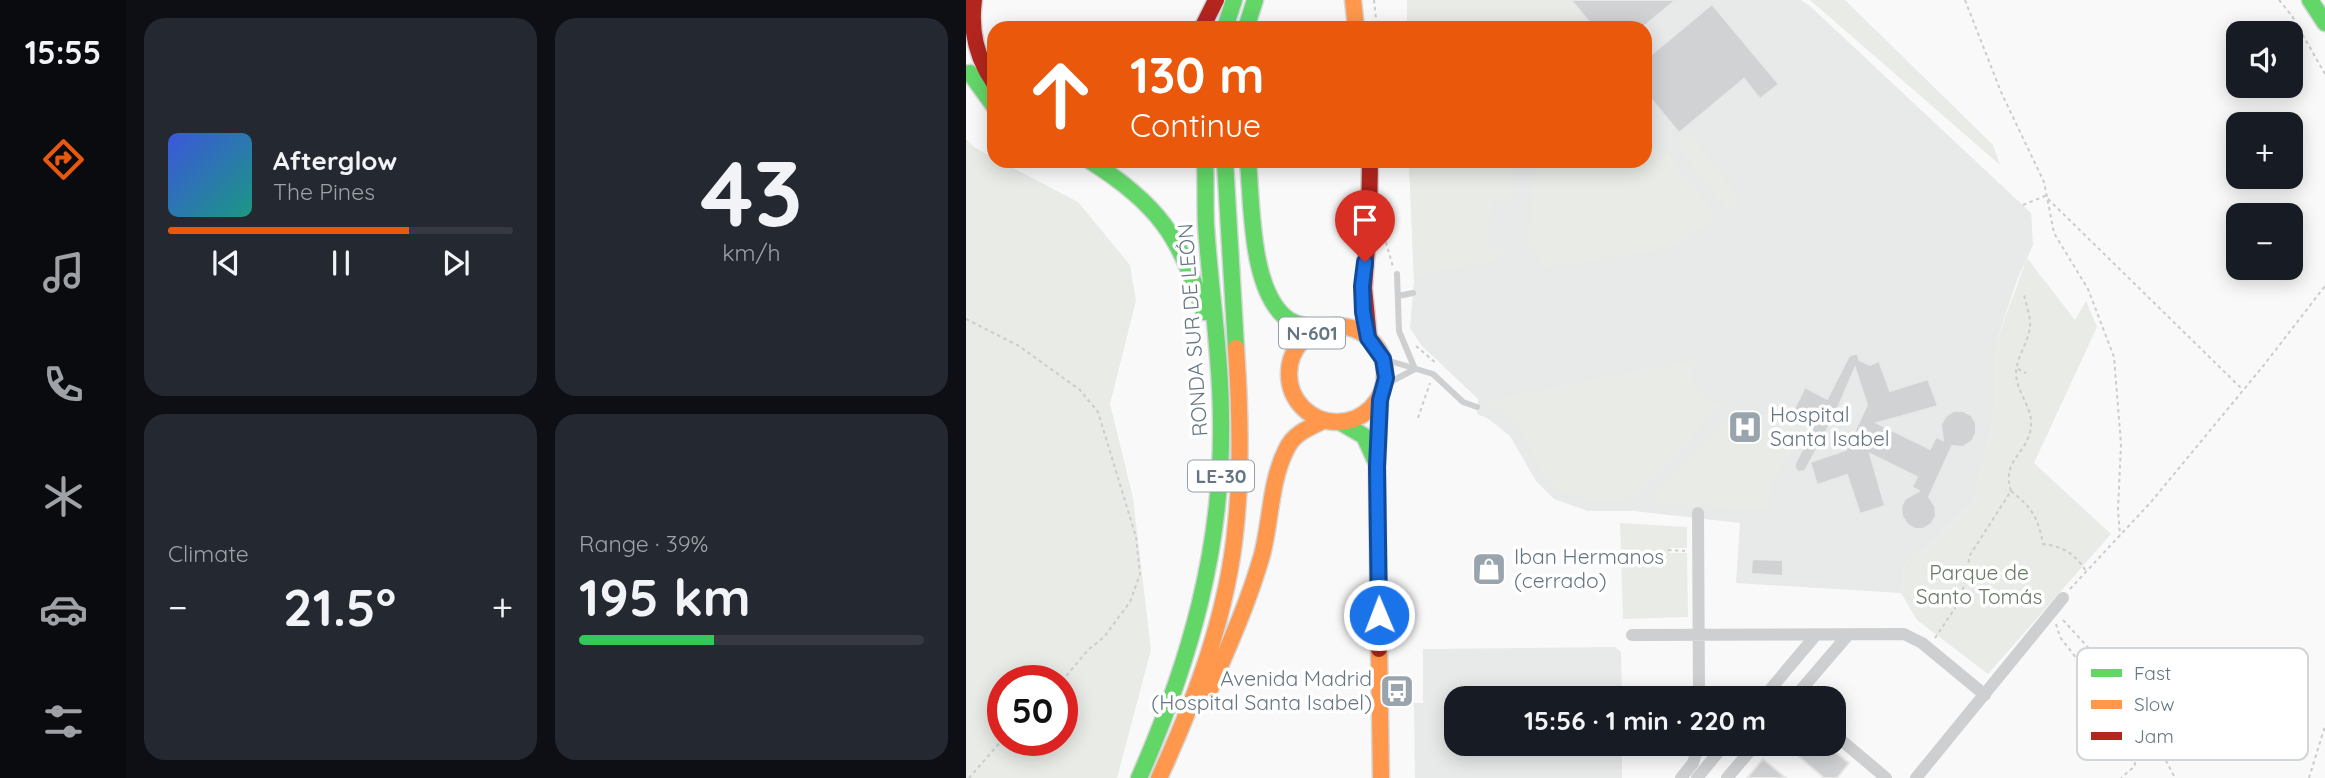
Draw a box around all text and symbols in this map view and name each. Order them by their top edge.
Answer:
map controls [2226,21,2303,280]
button: sound [2226,21,2303,98]
text: 15:55 [25,32,101,72]
text: 130 m [1130,44,1264,105]
icon: ahead [1015,49,1106,140]
text: Continue [1130,105,1261,145]
button: + [2226,112,2303,189]
icon: directions [39,135,88,184]
text: 43 [700,135,803,249]
text: Afterglow [273,144,397,177]
text: The Pines [273,177,375,206]
pin [1335,190,1395,262]
icon: arrive [1346,201,1384,239]
button: − [2226,203,2303,280]
street label: RONDA SUR DE LEÓN [1172,223,1212,437]
text: km/h [722,238,781,267]
icon: previous [207,244,245,282]
icon: pause [322,244,360,282]
icon: next [437,244,475,282]
icon: music [39,248,88,297]
road number: N-601 [1279,318,1345,348]
icon: phone [39,360,88,409]
place label: Hospital Santa Isabel [1770,401,1890,451]
hospital icon: Hospital Santa Isabel [1726,408,1764,446]
road number: LE-30 [1188,461,1254,491]
icon: climate [39,472,88,521]
text: Range · 39% [579,529,708,558]
text: Climate [168,539,249,568]
place label: Iban Hermanos (cerrado) [1514,543,1664,593]
shop icon: Iban Hermanos (cerrado) [1470,550,1508,588]
park label: Parque de Santo Tomás [1916,559,2042,609]
text: 195 km [579,564,751,629]
text: 21.5° [283,574,396,639]
position arrow [1342,578,1416,652]
text: − [168,583,188,631]
text: + [492,583,513,631]
icon: car [39,585,88,634]
legend [2077,648,2308,760]
text: Fast [2134,661,2171,685]
speed limit sign: 50 [987,665,1078,756]
place label: Avenida Madrid (Hospital Santa Isabel) [1151,665,1372,715]
bus stop icon: Avenida Madrid (Hospital Santa Isabel) [1378,672,1416,710]
text: Slow [2134,692,2175,716]
icon: filters [39,697,88,746]
text: 15:56 · 1 min · 220 m [1524,704,1766,737]
text: Jam [2134,724,2174,748]

